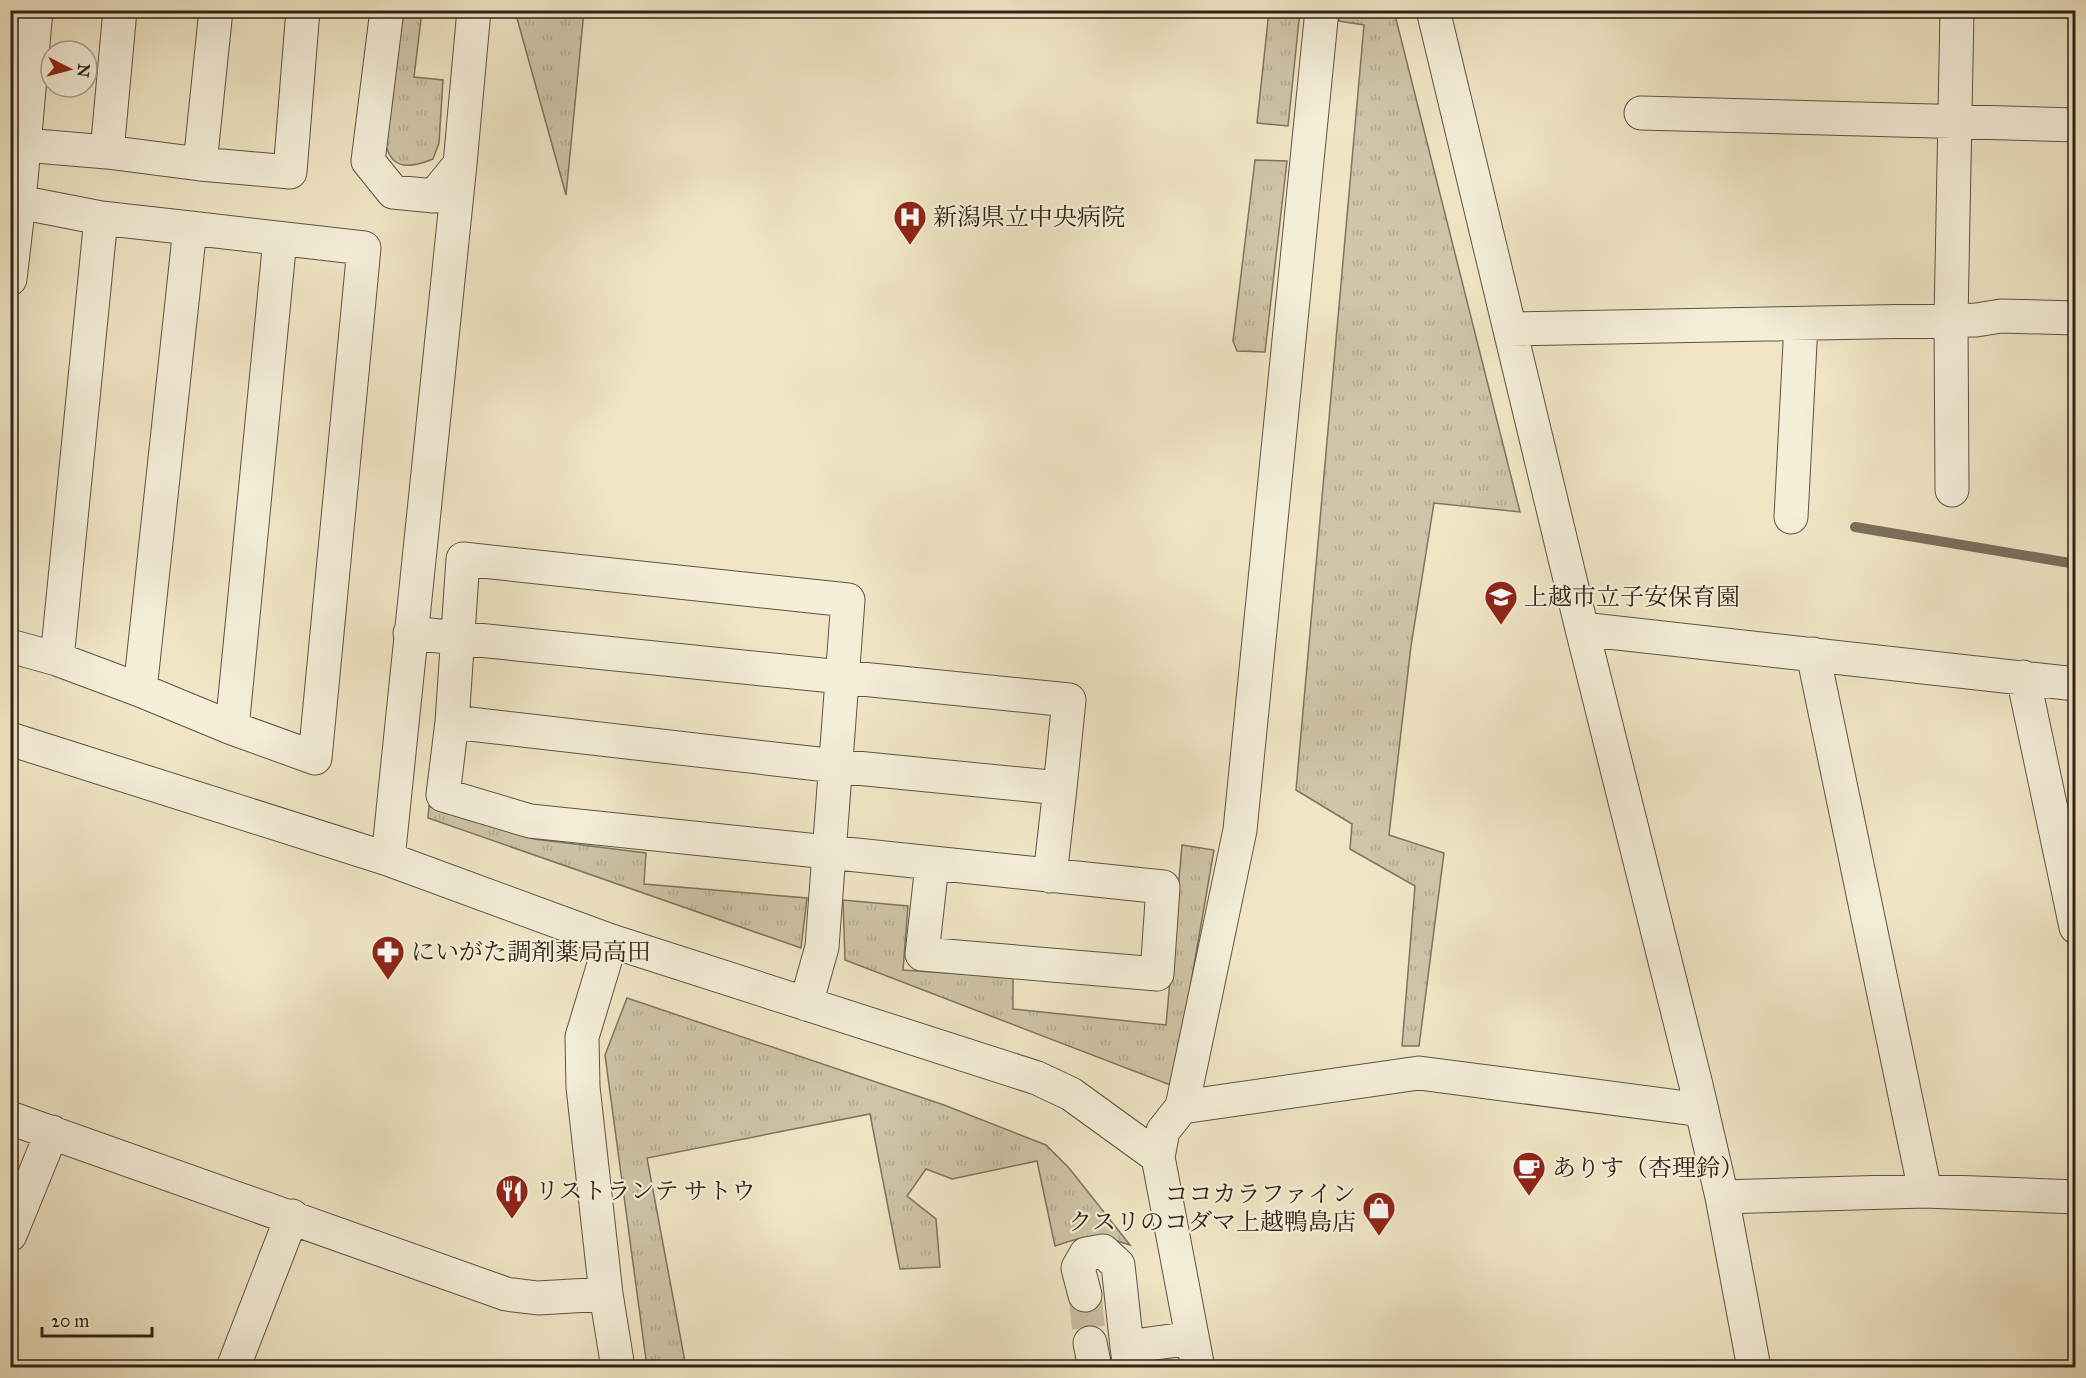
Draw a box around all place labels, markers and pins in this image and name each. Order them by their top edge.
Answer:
hospital icon: 新潟県立中央病院 [892,199,928,246]
place label: 新潟県立中央病院 [933,202,1125,232]
school or university icon: 上越市立子安保育園 [1483,579,1519,626]
place label: 上越市立子安保育園 [1524,582,1740,612]
pharmacy icon: にいがた調剤薬局高田 [370,934,406,981]
place label: にいがた調剤薬局高田 [411,937,651,967]
cafe icon: ありす（杏理鈴） [1511,1150,1547,1197]
place label: ありす（杏理鈴） [1552,1153,1744,1183]
restaurant icon: リストランテ サトウ [494,1173,530,1220]
place label: リストランテ サトウ [535,1176,756,1206]
place label: ココカラファイン クスリのコダマ上越鴨島店 [1068,1179,1356,1237]
shop icon: ココカラファイン クスリのコダマ上越鴨島店 [1361,1190,1397,1237]

